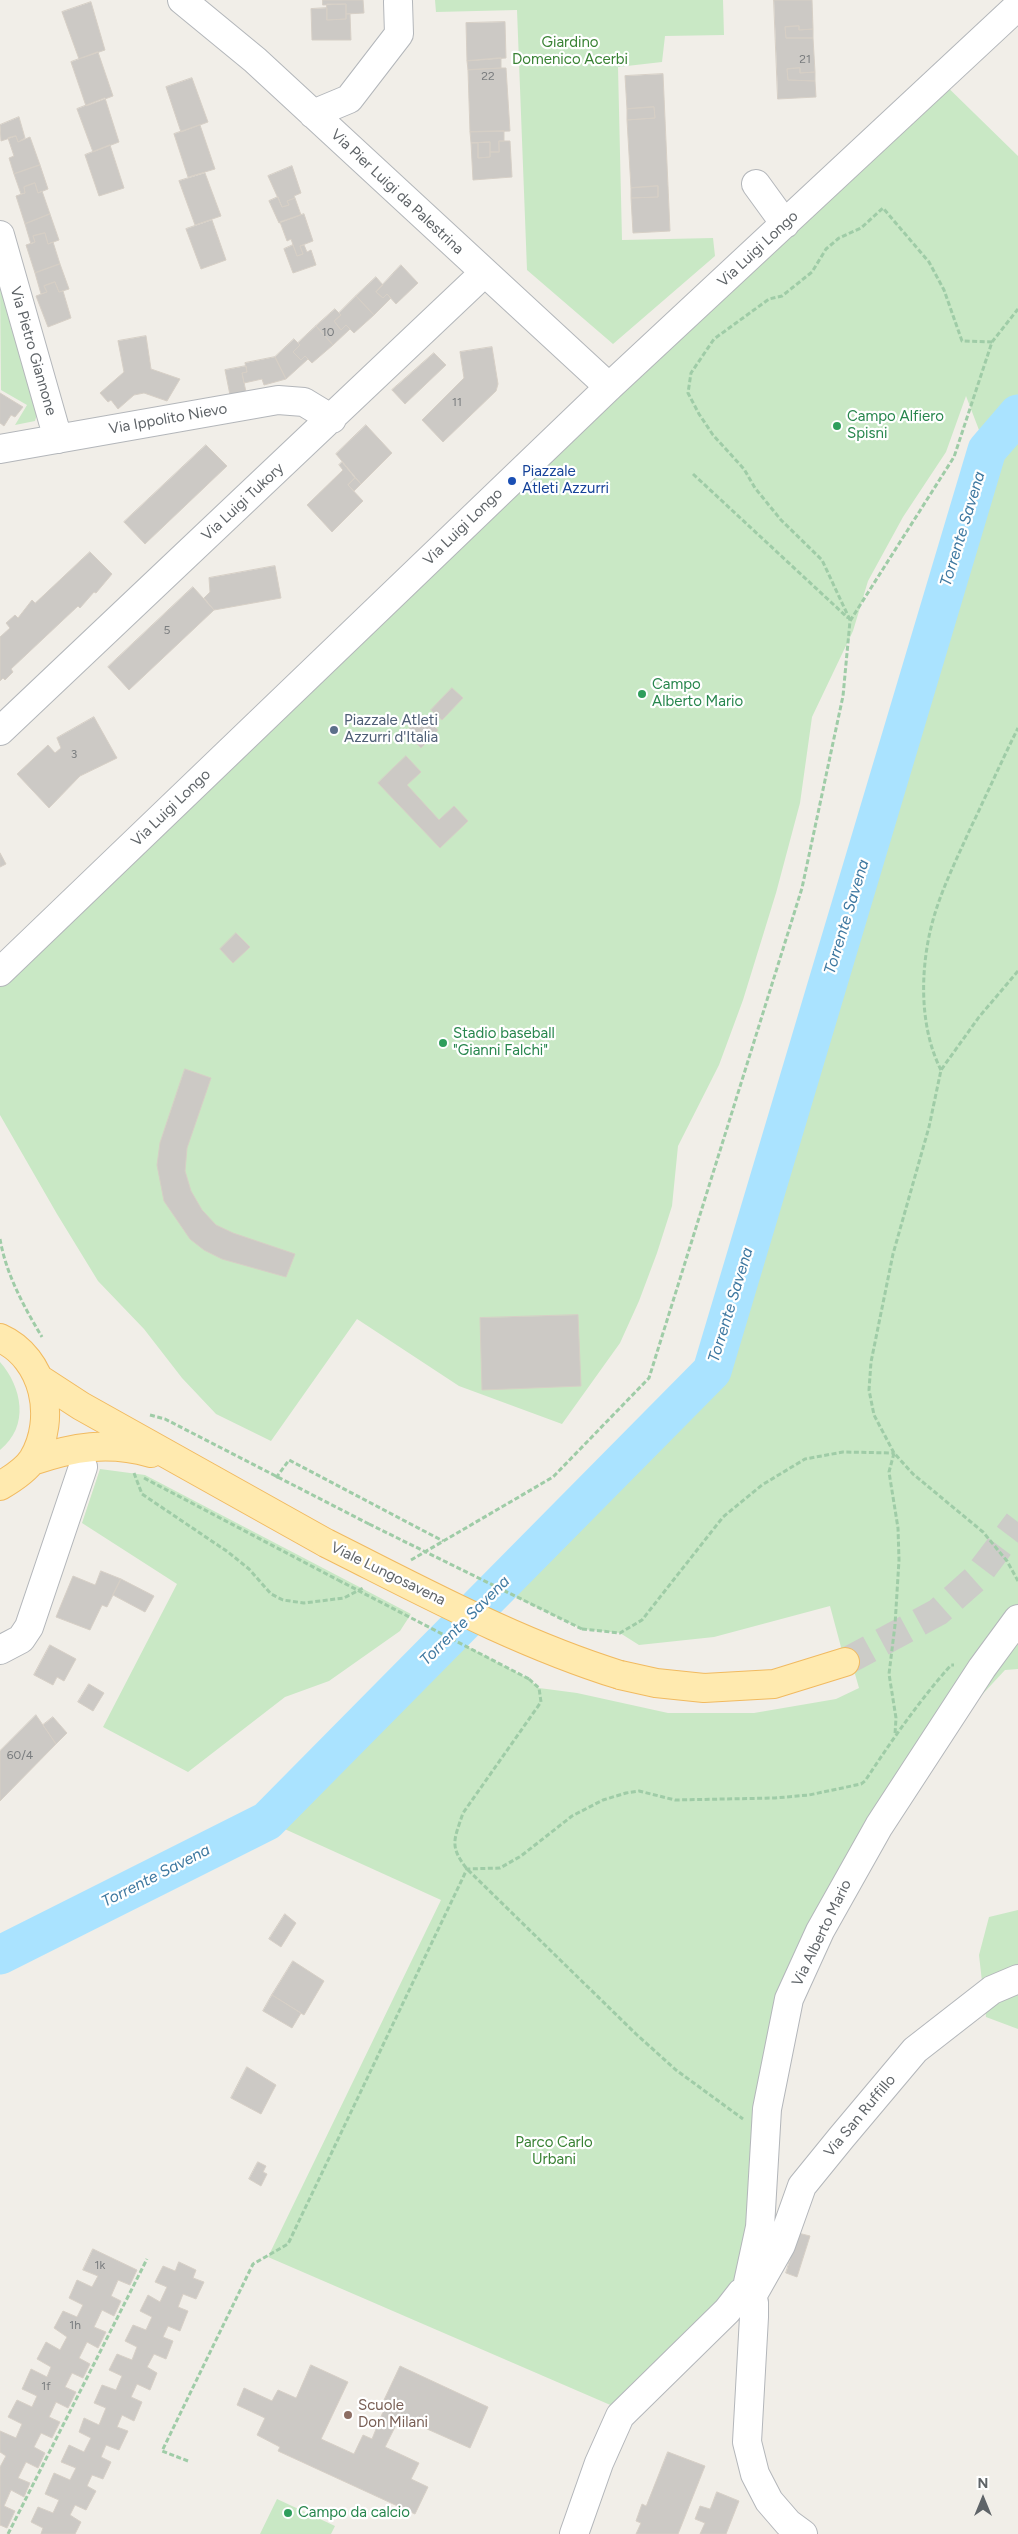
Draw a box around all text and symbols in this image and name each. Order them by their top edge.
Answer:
park label: Giardino Domenico Acerbi [512,34,628,69]
house number: 21 [799,52,811,66]
house number: 22 [481,69,495,83]
street label: Via Pier Luigi da Palestrina [327,126,467,258]
street label: Via Luigi Longo [714,207,802,291]
street label: Via Pietro Giannone [6,284,60,418]
house number: 10 [322,325,334,339]
house number: 11 [452,395,462,409]
street label: Via Ippolito Nievo [107,400,229,438]
place label: Campo Alfiero Spisni [847,408,944,443]
marker: Campo Alfiero Spisni [831,420,843,432]
street label: Via Luigi Tukory [198,459,288,545]
place label: Piazzale Atleti Azzurri [522,463,609,498]
water label: Torrente Savena [936,469,990,589]
marker: Piazzale Atleti Azzurri [506,475,518,487]
street label: Via Luigi Longo [420,485,506,569]
house number: 5 [164,623,170,637]
place label: Campo Alberto Mario [652,676,743,711]
marker: Campo Alberto Mario [636,688,648,700]
place label: Piazzale Atleti Azzurri d'Italia [344,712,438,747]
marker: Piazzale Atleti Azzurri d'Italia [328,724,340,736]
house number: 3 [71,747,77,761]
street label: Via Luigi Longo [128,766,214,850]
water label: Torrente Savena [820,857,874,977]
place label: Stadio baseball "Gianni Falchi" [453,1025,555,1060]
marker: Stadio baseball "Gianni Falchi" [437,1037,449,1049]
water label: Torrente Savena [704,1245,758,1365]
street label: Viale Lungosavena [328,1538,448,1610]
water label: Torrente Savena [416,1572,514,1670]
house number: 60/4 [7,1748,33,1762]
water label: Torrente Savena [99,1840,213,1912]
street label: Via Alberto Mario [788,1877,856,1989]
street label: Via San Ruffillo [820,2071,900,2161]
park label: Parco Carlo Urbani [515,2134,593,2169]
house number: 1k [95,2258,105,2272]
house number: 1h [69,2318,81,2332]
house number: 1f [41,2379,51,2393]
place label: Scuole Don Milani [358,2397,428,2432]
marker: Scuole Don Milani [342,2409,354,2421]
north arrow [958,2474,1008,2524]
text: N [978,2475,988,2492]
place label: Campo da calcio [298,2504,410,2522]
marker: Campo da calcio [282,2507,294,2519]

